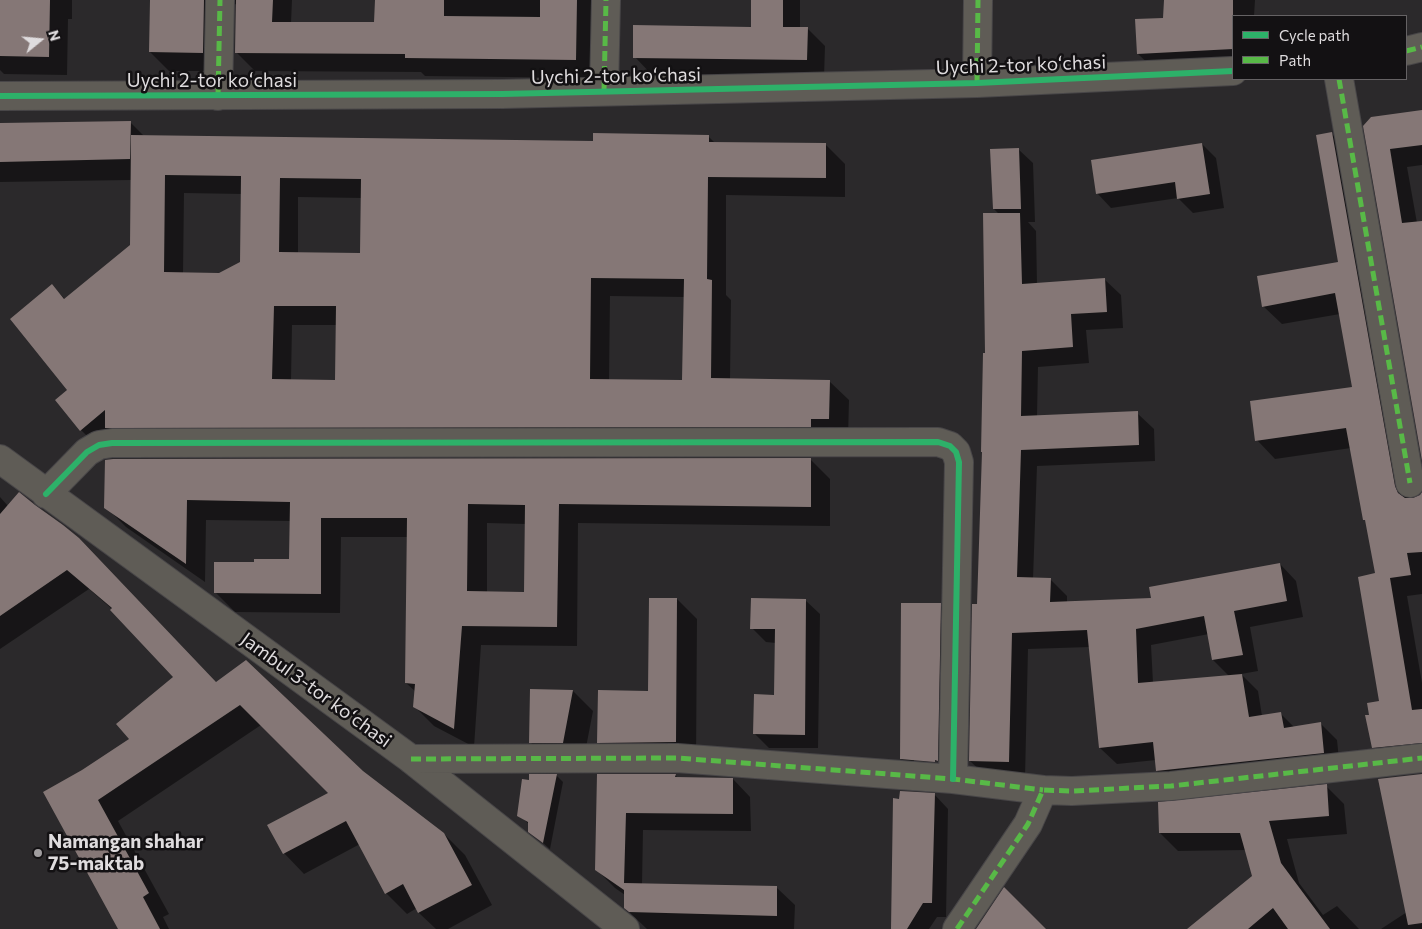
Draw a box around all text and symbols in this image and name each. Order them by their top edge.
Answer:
north arrow [15,15,65,65]
legend [1232,15,1407,80]
text: Cycle path [1279,26,1350,44]
text: N [45,28,64,43]
street label: Uychi 2-tor koʻchasi [935,51,1107,79]
text: Path [1279,51,1311,69]
street label: Uychi 2-tor koʻchasi [531,63,701,89]
street label: Uychi 2-tor koʻchasi [127,70,297,92]
street label: Jambul 3-tor koʻchasi [236,628,396,752]
place label: Namangan shahar 75-maktab [48,831,204,875]
marker: Namangan shahar 75-maktab [32,847,44,859]

